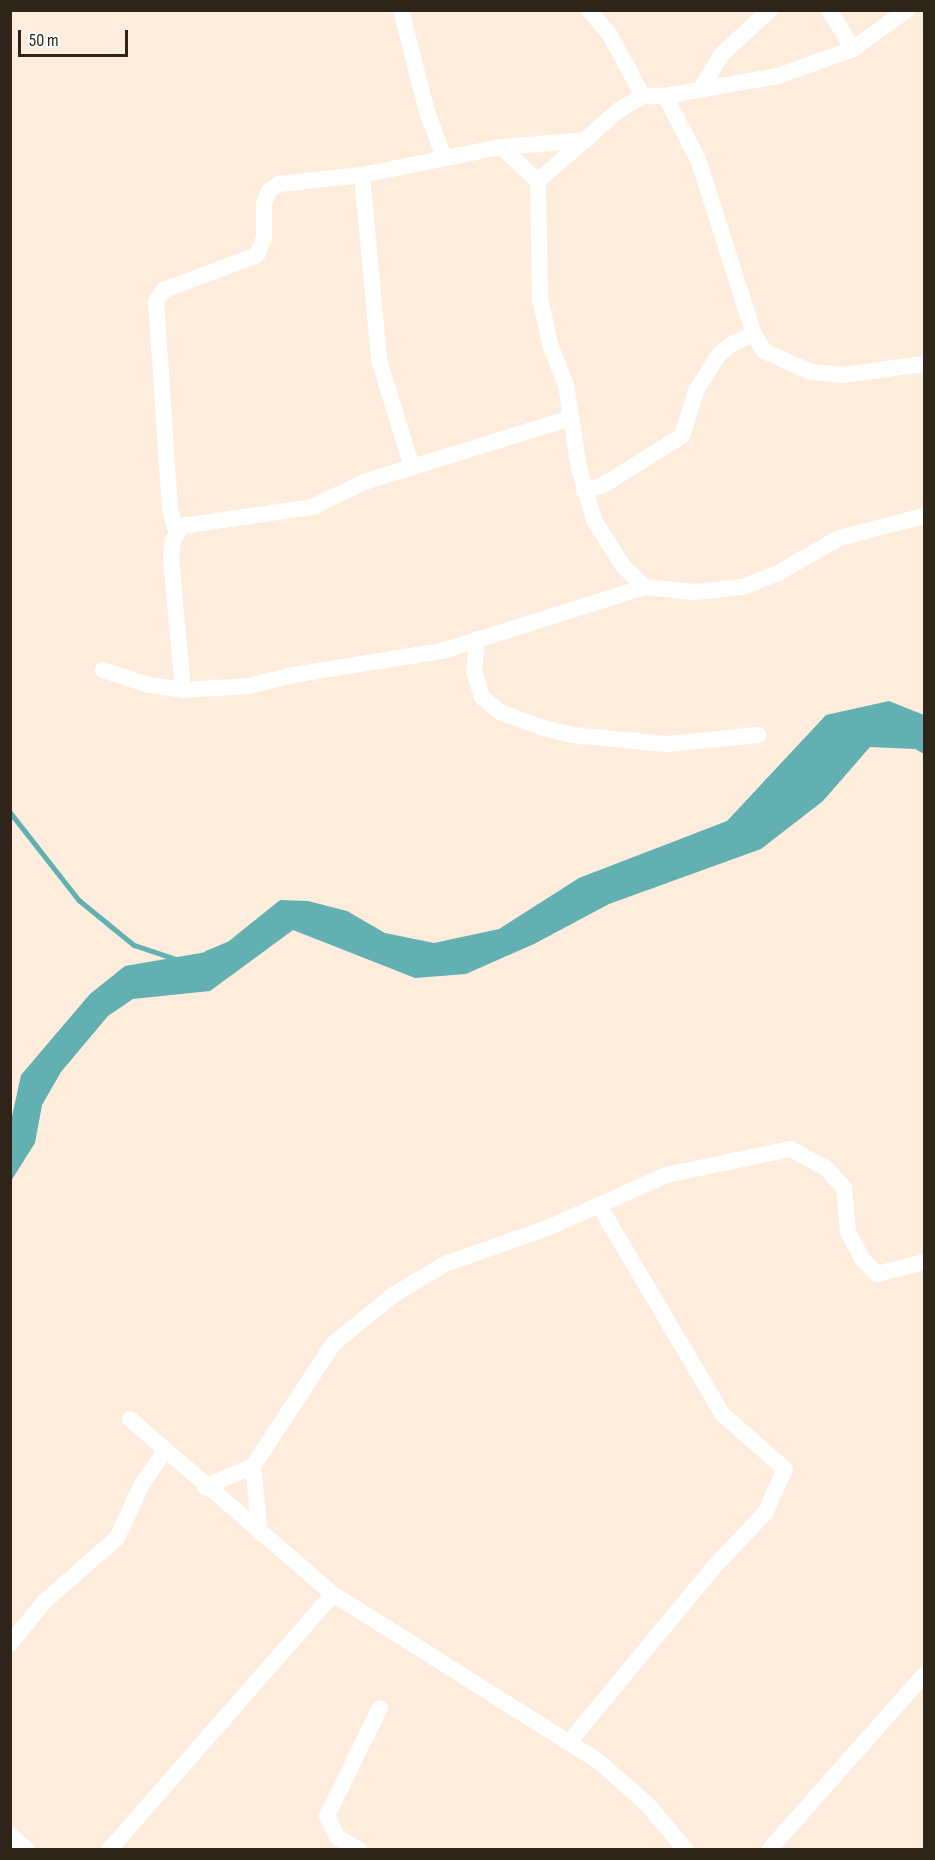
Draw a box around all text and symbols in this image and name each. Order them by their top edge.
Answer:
scale bar [21,18,130,56]
text: 50 m [29,30,59,51]

